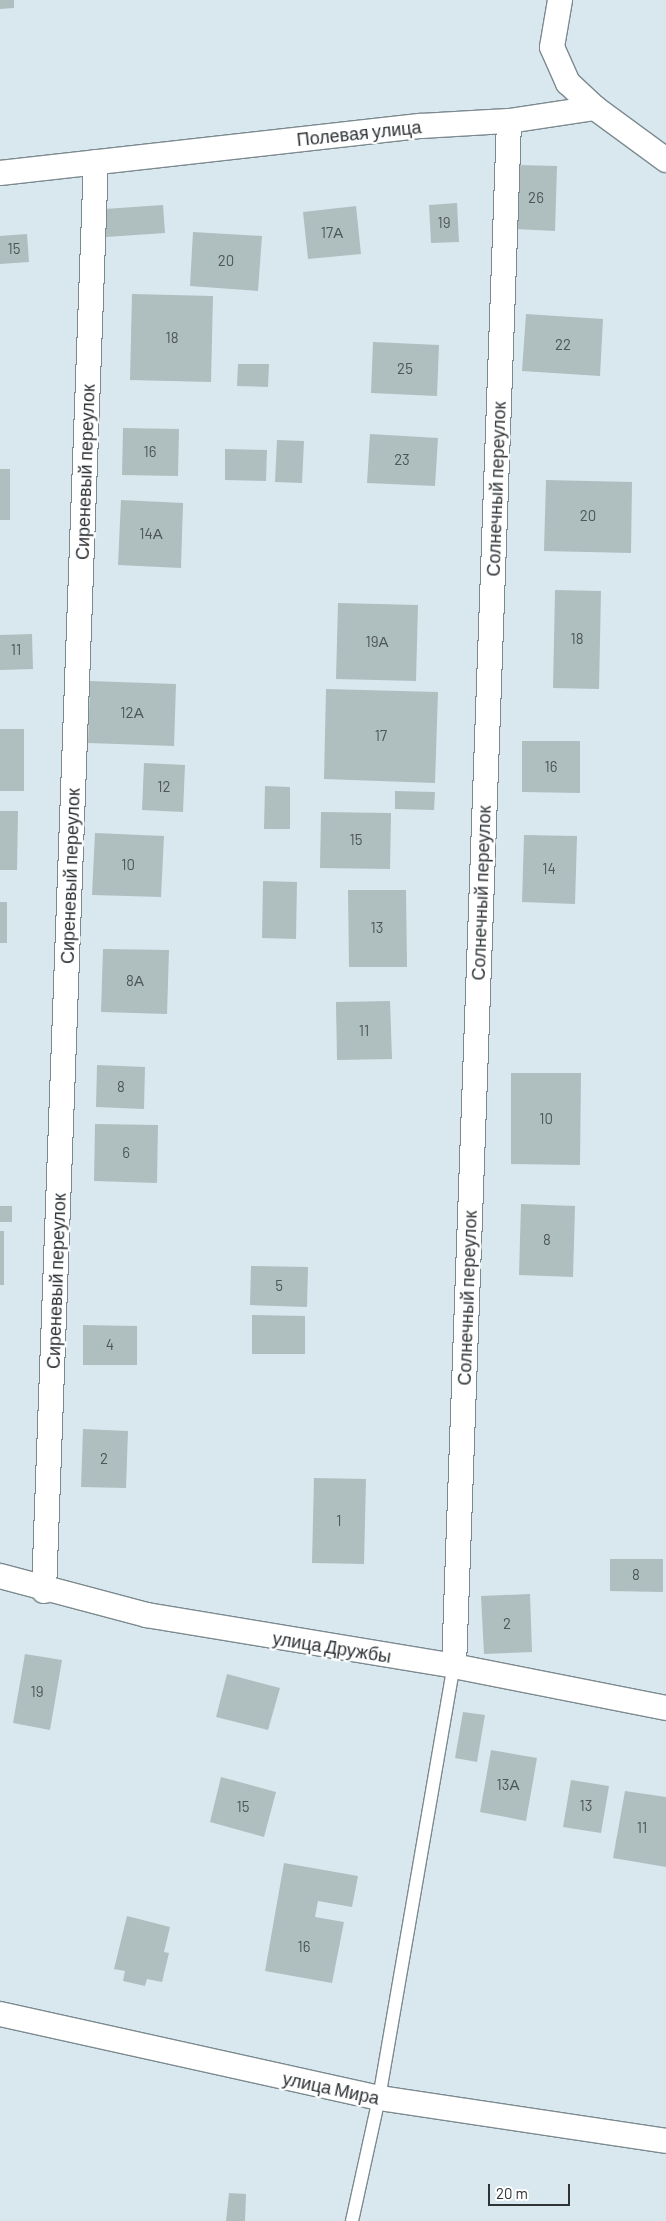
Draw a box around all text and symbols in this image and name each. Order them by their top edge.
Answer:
street label: Полевая улица [296,116,422,150]
house number: 26 [528,189,544,207]
house number: 19 [437,214,451,232]
house number: 17А [321,224,343,242]
house number: 15 [8,240,20,258]
house number: 20 [218,252,234,270]
house number: 18 [165,329,179,347]
house number: 22 [555,336,571,354]
house number: 25 [397,360,413,378]
street label: Сиреневый переулок [71,384,99,560]
street label: Солнечный переулок [482,401,510,577]
house number: 16 [144,443,156,461]
house number: 23 [394,451,410,469]
house number: 20 [580,507,596,525]
house number: 14А [139,525,163,543]
house number: 18 [570,630,584,648]
house number: 19А [365,633,389,651]
house number: 11 [11,641,21,659]
house number: 12А [120,704,144,722]
house number: 17 [375,727,387,745]
house number: 16 [545,758,557,776]
house number: 12 [157,778,171,796]
street label: Сиреневый переулок [56,788,84,964]
street label: Солнечный переулок [467,805,495,981]
house number: 15 [350,831,362,849]
house number: 10 [121,856,135,874]
house number: 14 [542,860,556,878]
house number: 13 [371,919,383,937]
house number: 8А [126,972,144,990]
house number: 11 [359,1022,369,1040]
house number: 8 [117,1078,125,1096]
house number: 10 [539,1110,553,1128]
house number: 6 [122,1144,130,1162]
street label: Сиреневый переулок [42,1193,70,1369]
street label: Солнечный переулок [453,1210,481,1386]
house number: 8 [543,1231,551,1249]
house number: 5 [275,1277,283,1295]
house number: 4 [106,1336,114,1354]
house number: 2 [100,1450,108,1468]
house number: 1 [336,1512,342,1530]
house number: 8 [632,1566,640,1584]
house number: 2 [503,1615,511,1633]
street label: улица Дружбы [271,1627,393,1667]
house number: 19 [30,1683,44,1701]
house number: 13А [497,1776,519,1794]
house number: 13 [580,1797,592,1815]
house number: 15 [237,1798,249,1816]
house number: 11 [637,1819,647,1837]
house number: 16 [298,1938,310,1956]
street label: улица Мира [281,2067,381,2109]
scale bar [491,2174,574,2206]
text: 20 m [496,2184,528,2202]

